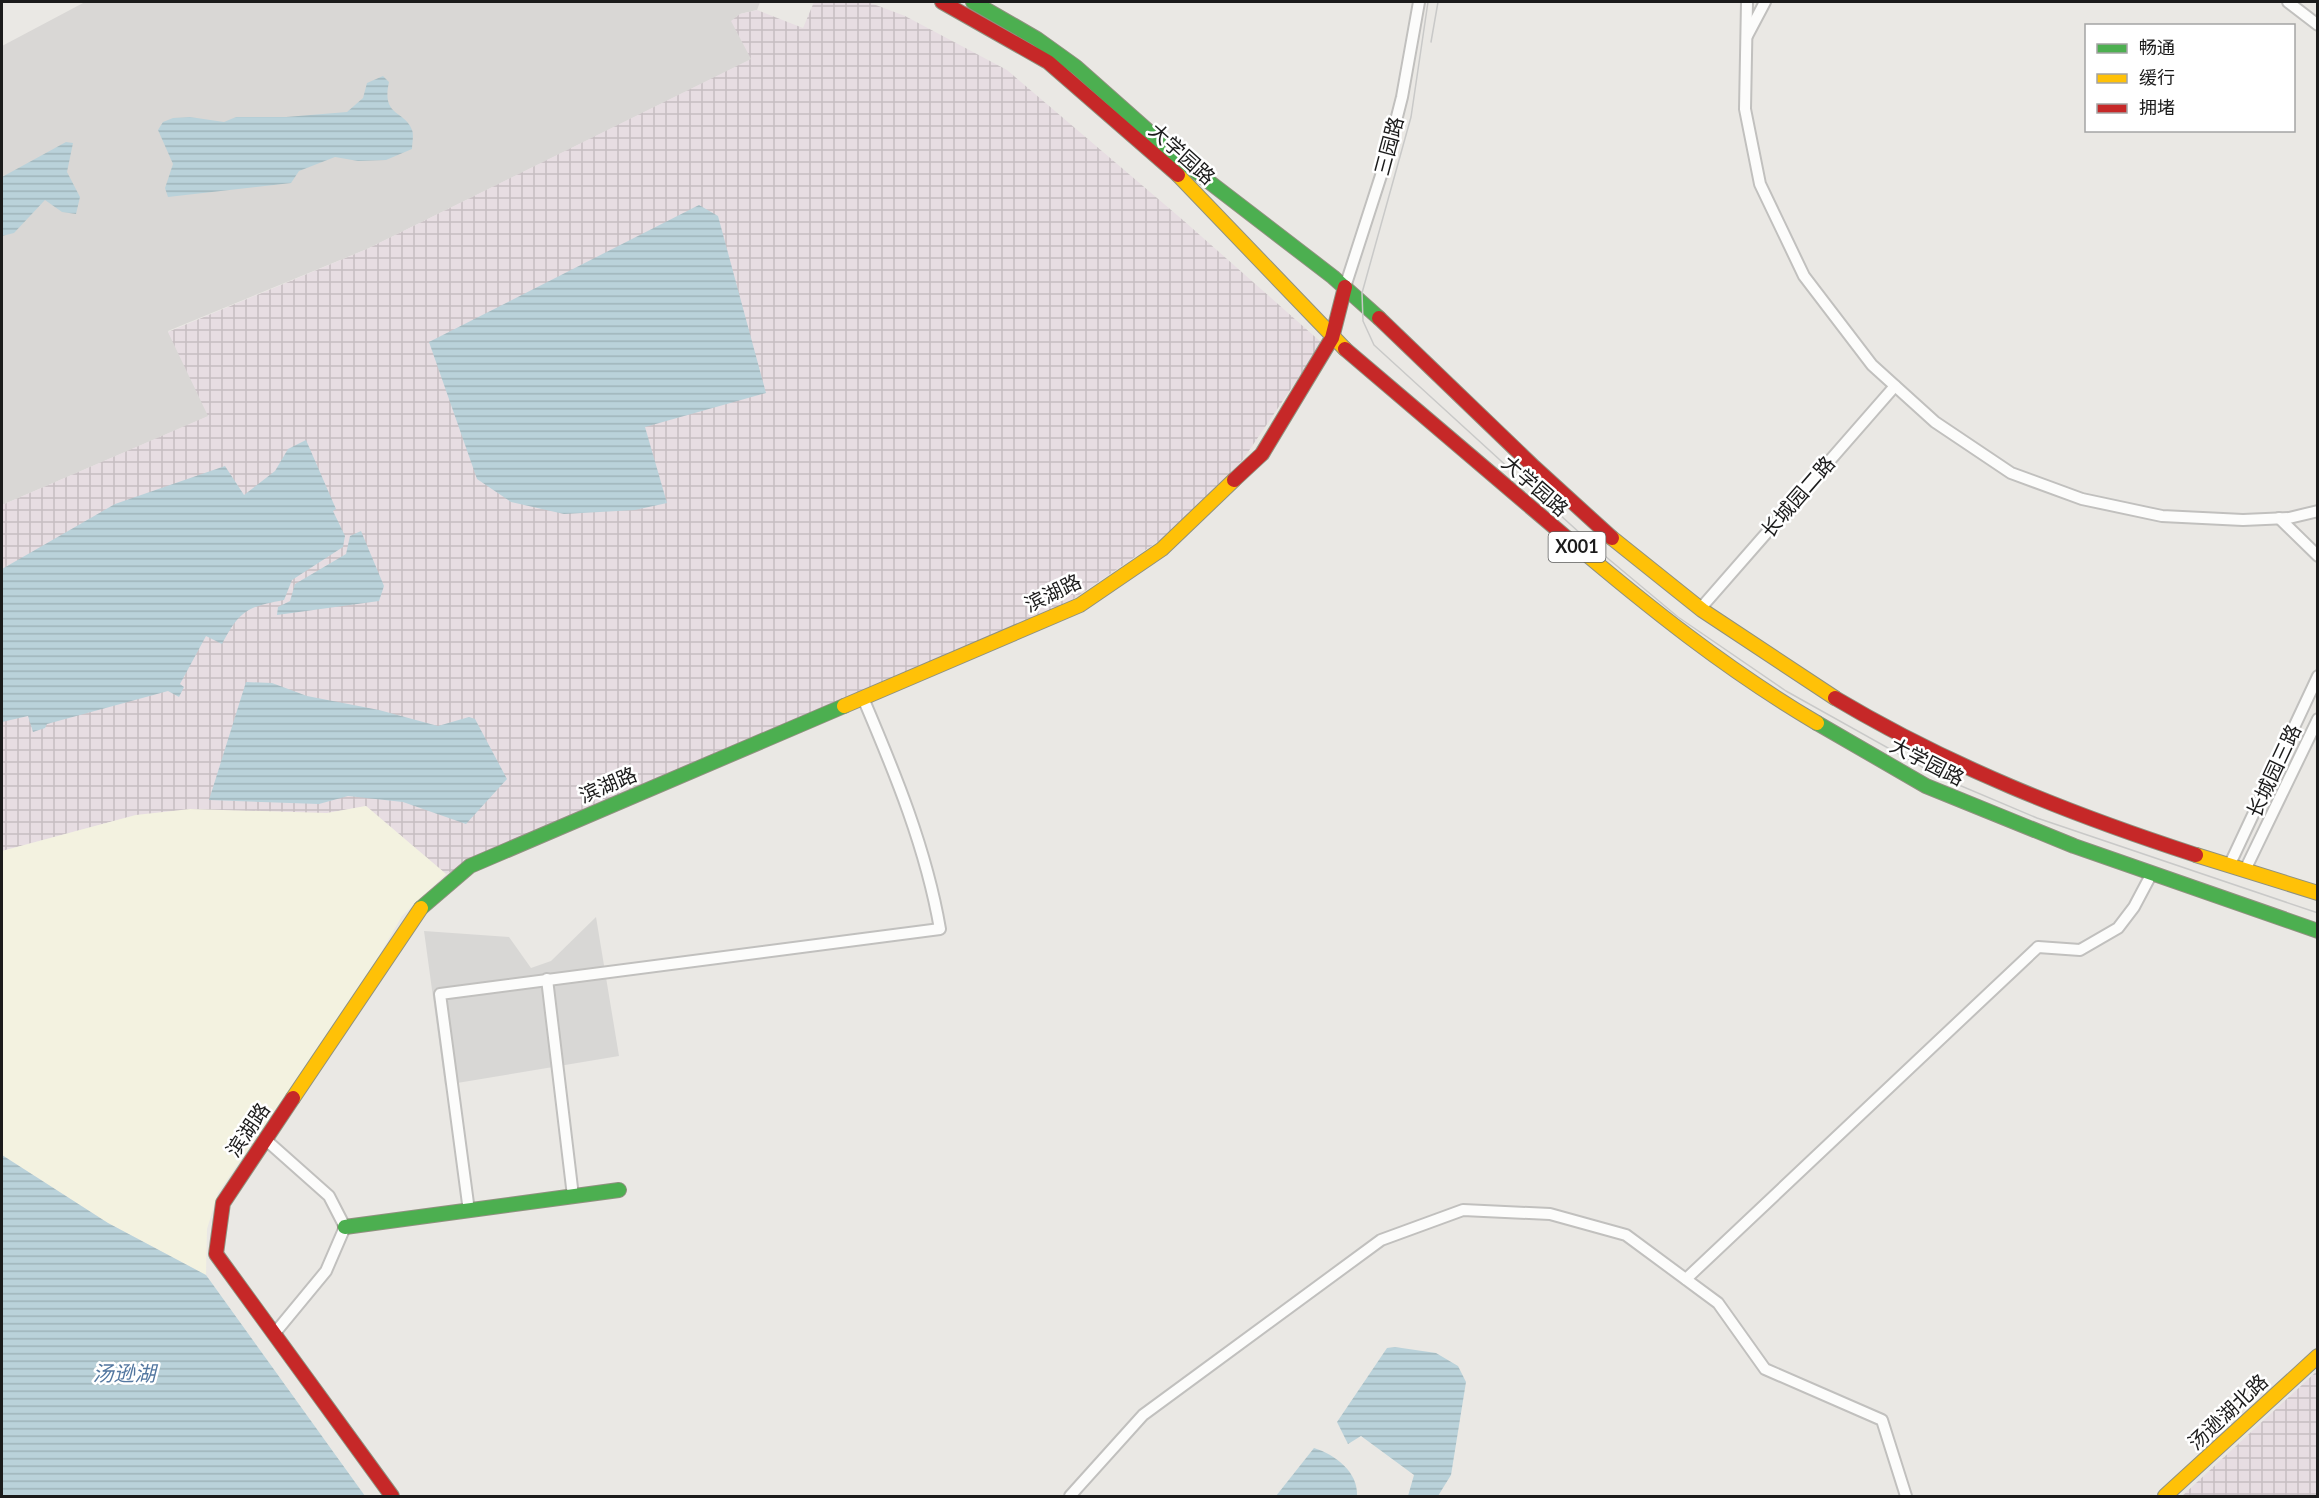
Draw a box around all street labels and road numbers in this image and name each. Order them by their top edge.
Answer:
street label: 三园路 [1369,114,1407,178]
street label: 大学园路 [1145,118,1220,189]
street label: 大学园路 [1498,450,1574,521]
street label: 长城园二路 [1755,451,1839,542]
road number: X001 [1548,532,1606,562]
street label: 滨湖路 [1020,568,1085,616]
street label: 长城园三路 [2241,720,2305,821]
street label: 大学园路 [1886,732,1969,790]
street label: 滨湖路 [575,761,640,807]
street label: 滨湖路 [220,1098,274,1161]
street label: 汤逊湖北路 [2183,1368,2272,1454]

